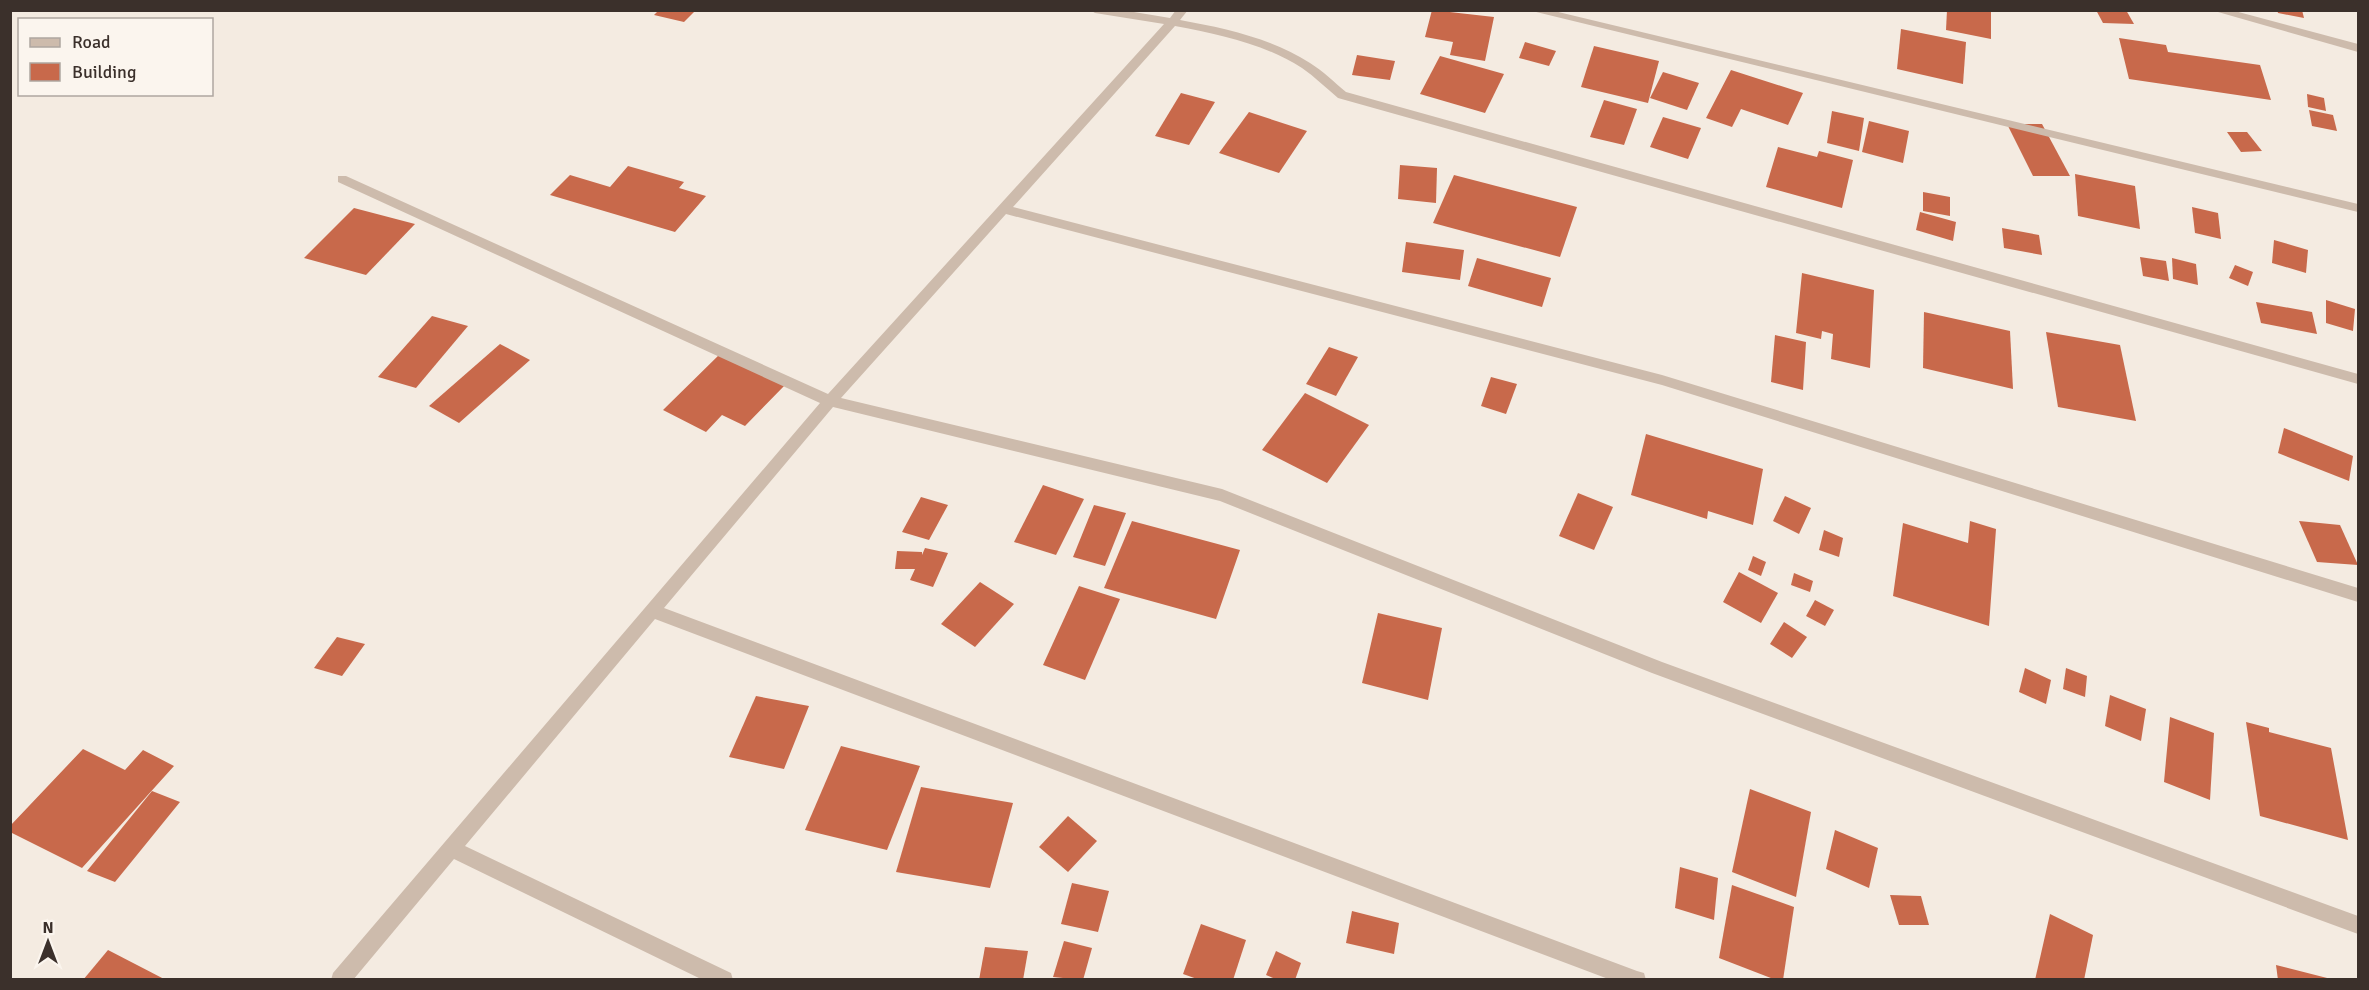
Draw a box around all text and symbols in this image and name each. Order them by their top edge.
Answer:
legend [18,18,213,96]
text: Road [72,31,111,53]
text: Building [72,61,136,83]
north arrow [18,912,78,972]
text: N [42,918,54,938]

